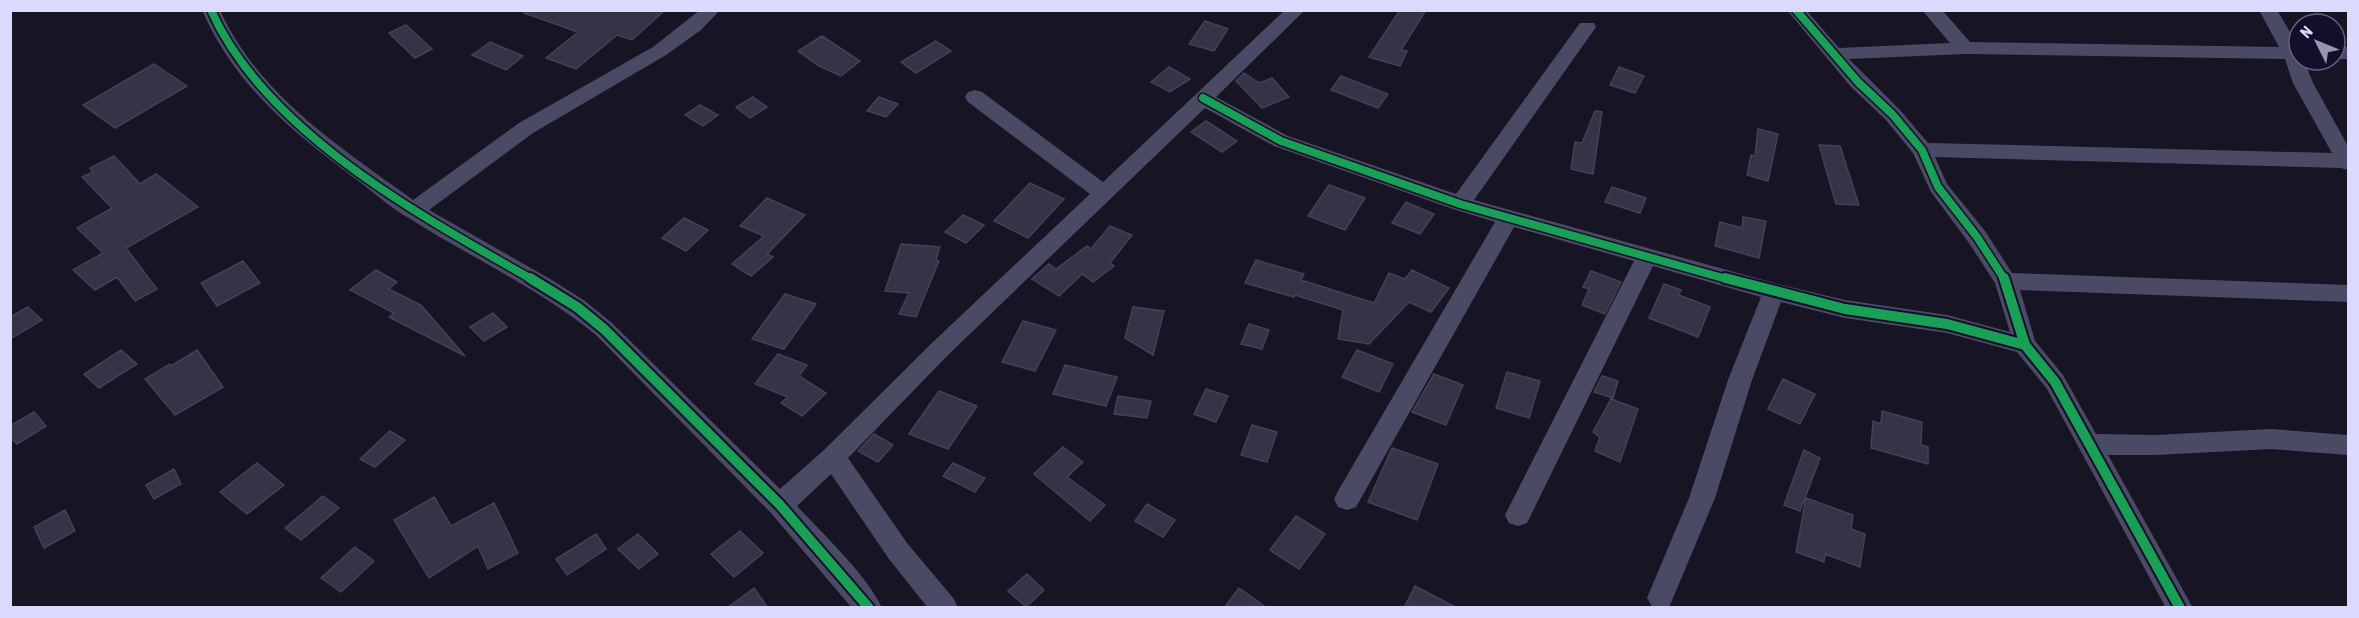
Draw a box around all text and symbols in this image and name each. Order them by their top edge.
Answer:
north arrow [2287,12,2347,72]
text: N [2296,22,2316,41]

